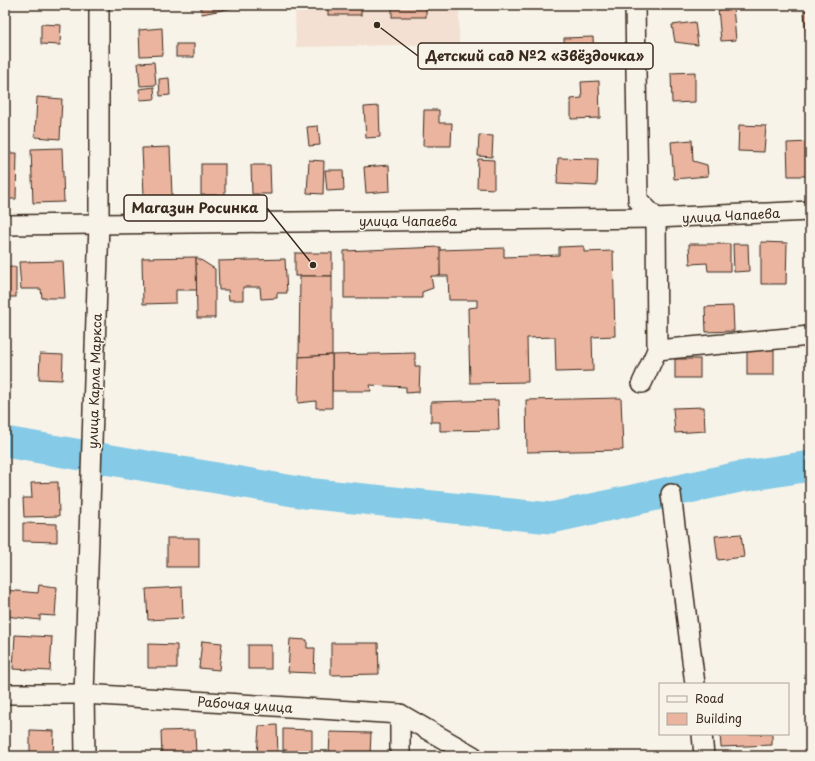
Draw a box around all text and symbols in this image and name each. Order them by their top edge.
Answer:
callout: Детский сад №2 «Звёздочка» [418,43,653,69]
text: Детский сад №2 «Звёздочка» [425,45,645,66]
callout: Магазин Росинка [124,195,267,221]
text: Магазин Росинка [132,197,259,218]
street label: улица Чапаева [682,203,781,227]
street label: улица Чапаева [359,211,458,230]
street label: улица Карла Маркса [82,312,106,449]
legend [659,683,789,735]
text: Road [695,689,724,707]
street label: Рабочая улица [197,691,294,717]
text: Building [695,709,742,727]

